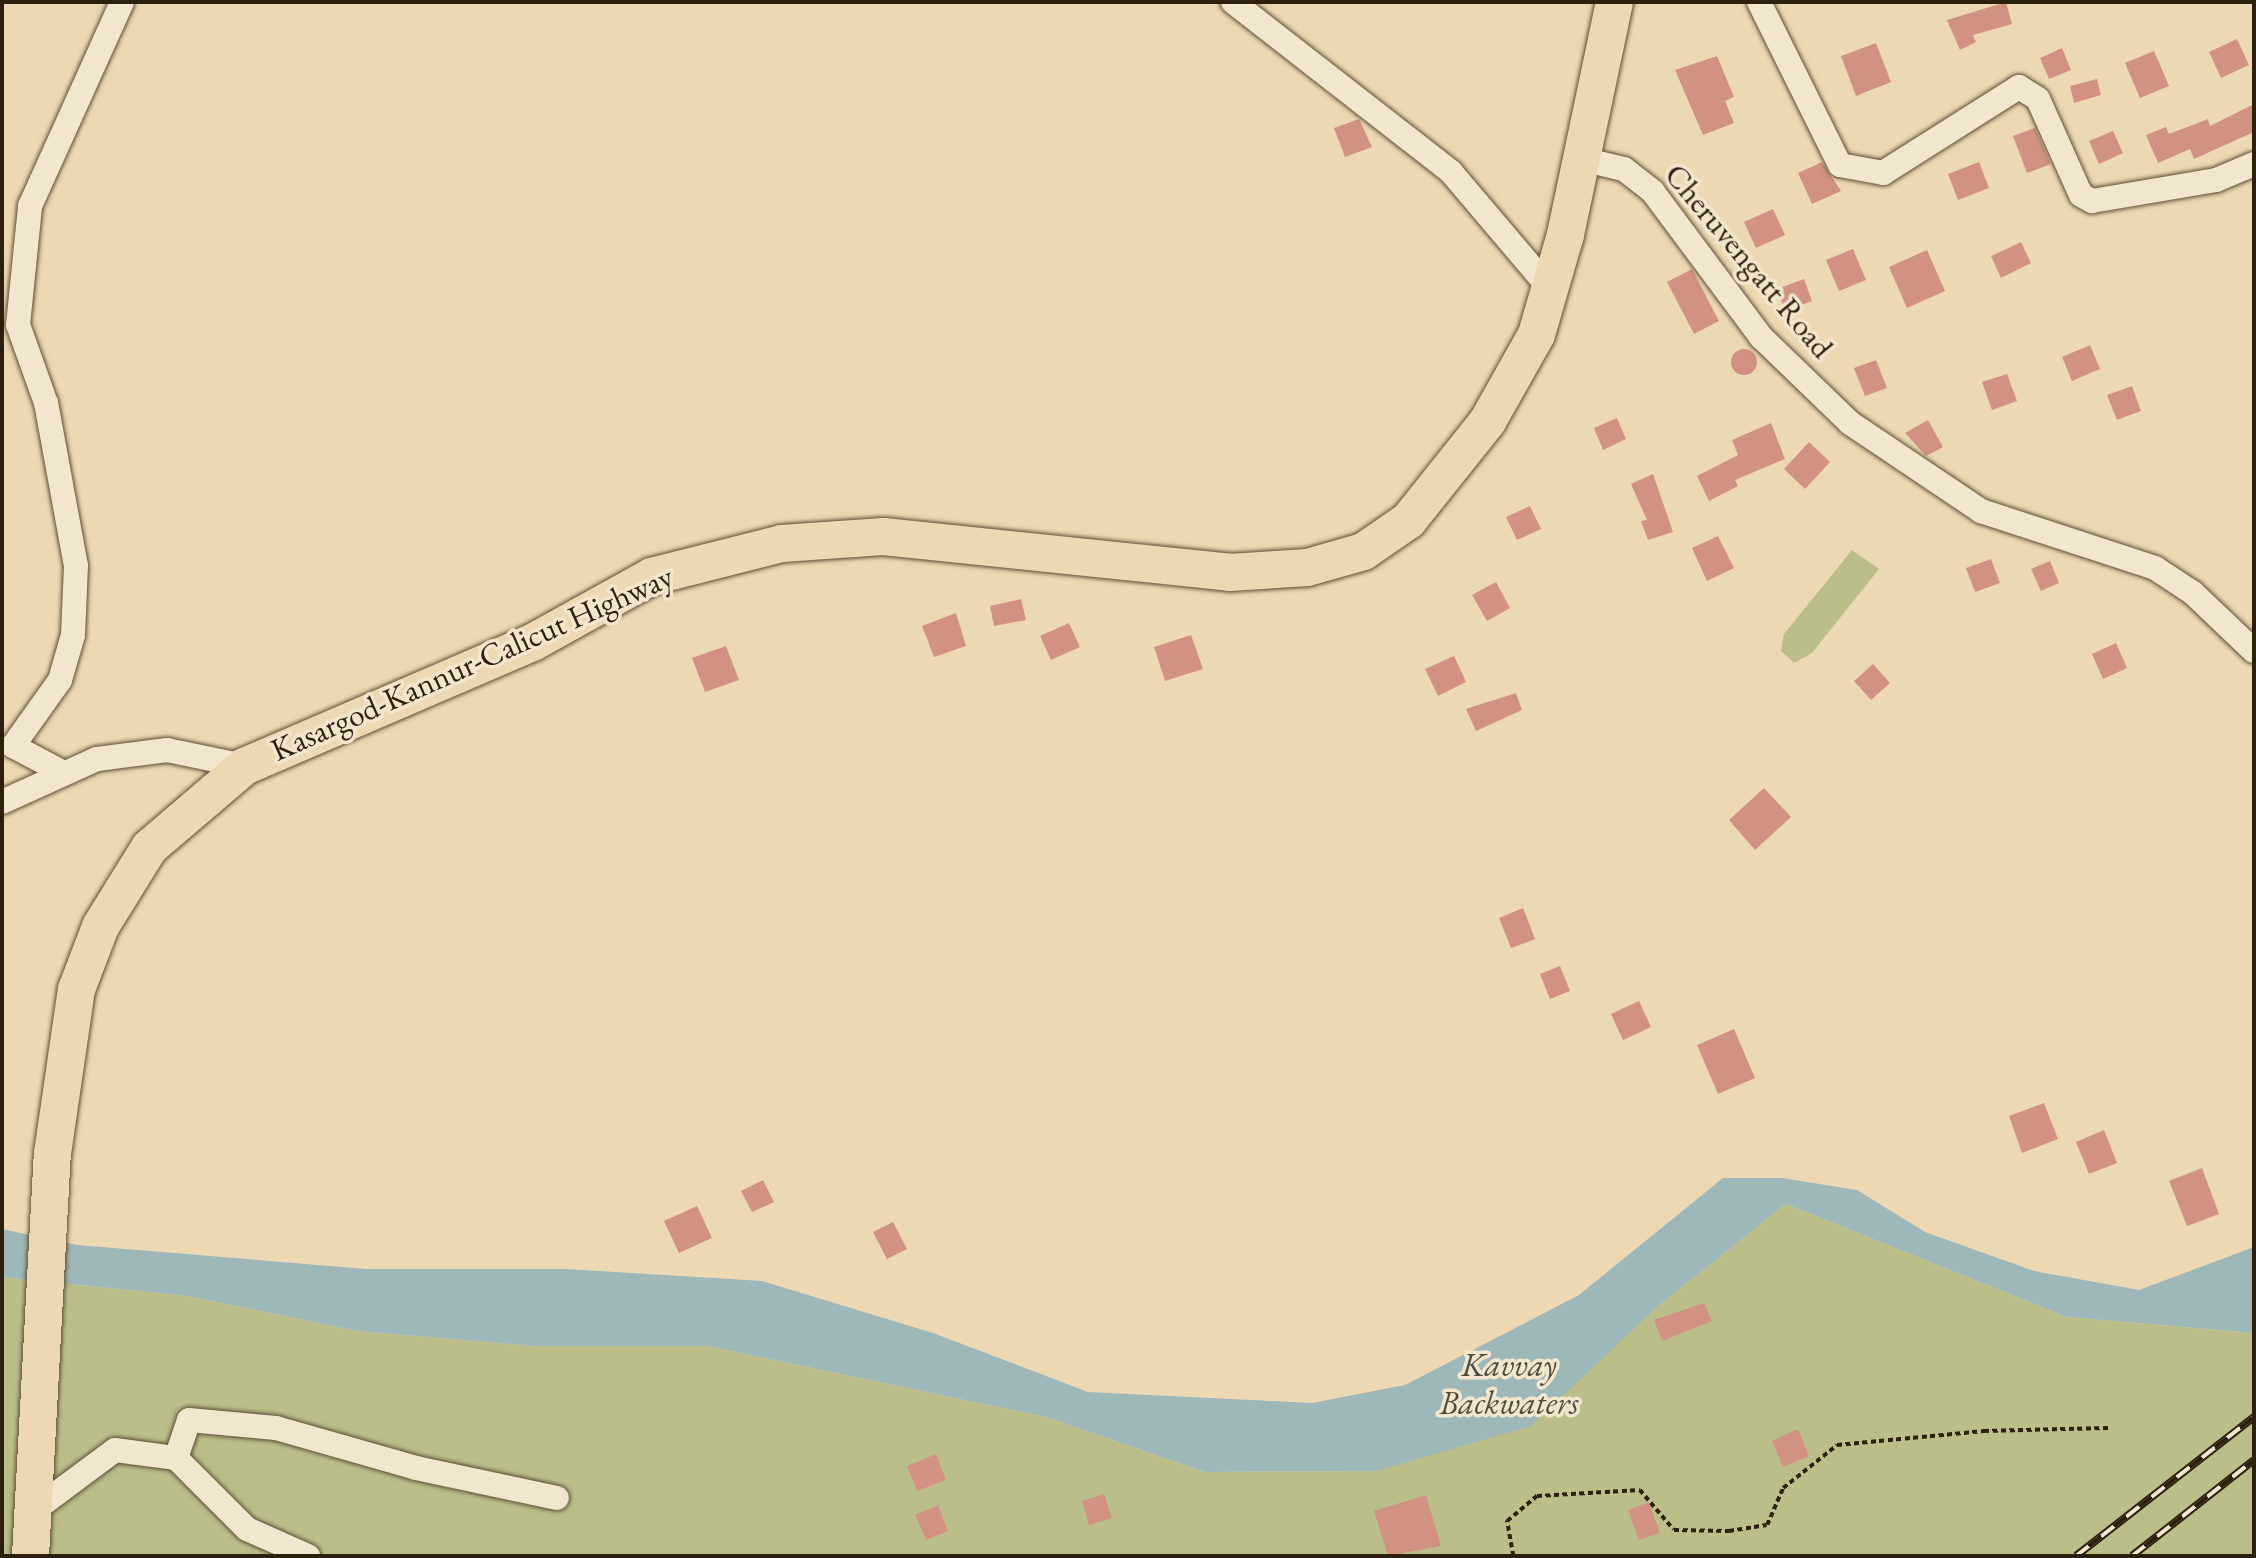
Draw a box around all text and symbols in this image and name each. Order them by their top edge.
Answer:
street label: Cheruvengatt Road [1657,156,1841,366]
street label: Kasargod-Kannur-Calicut Highway [265,557,679,769]
water label: Kavvay Backwaters [1439,1345,1579,1423]

